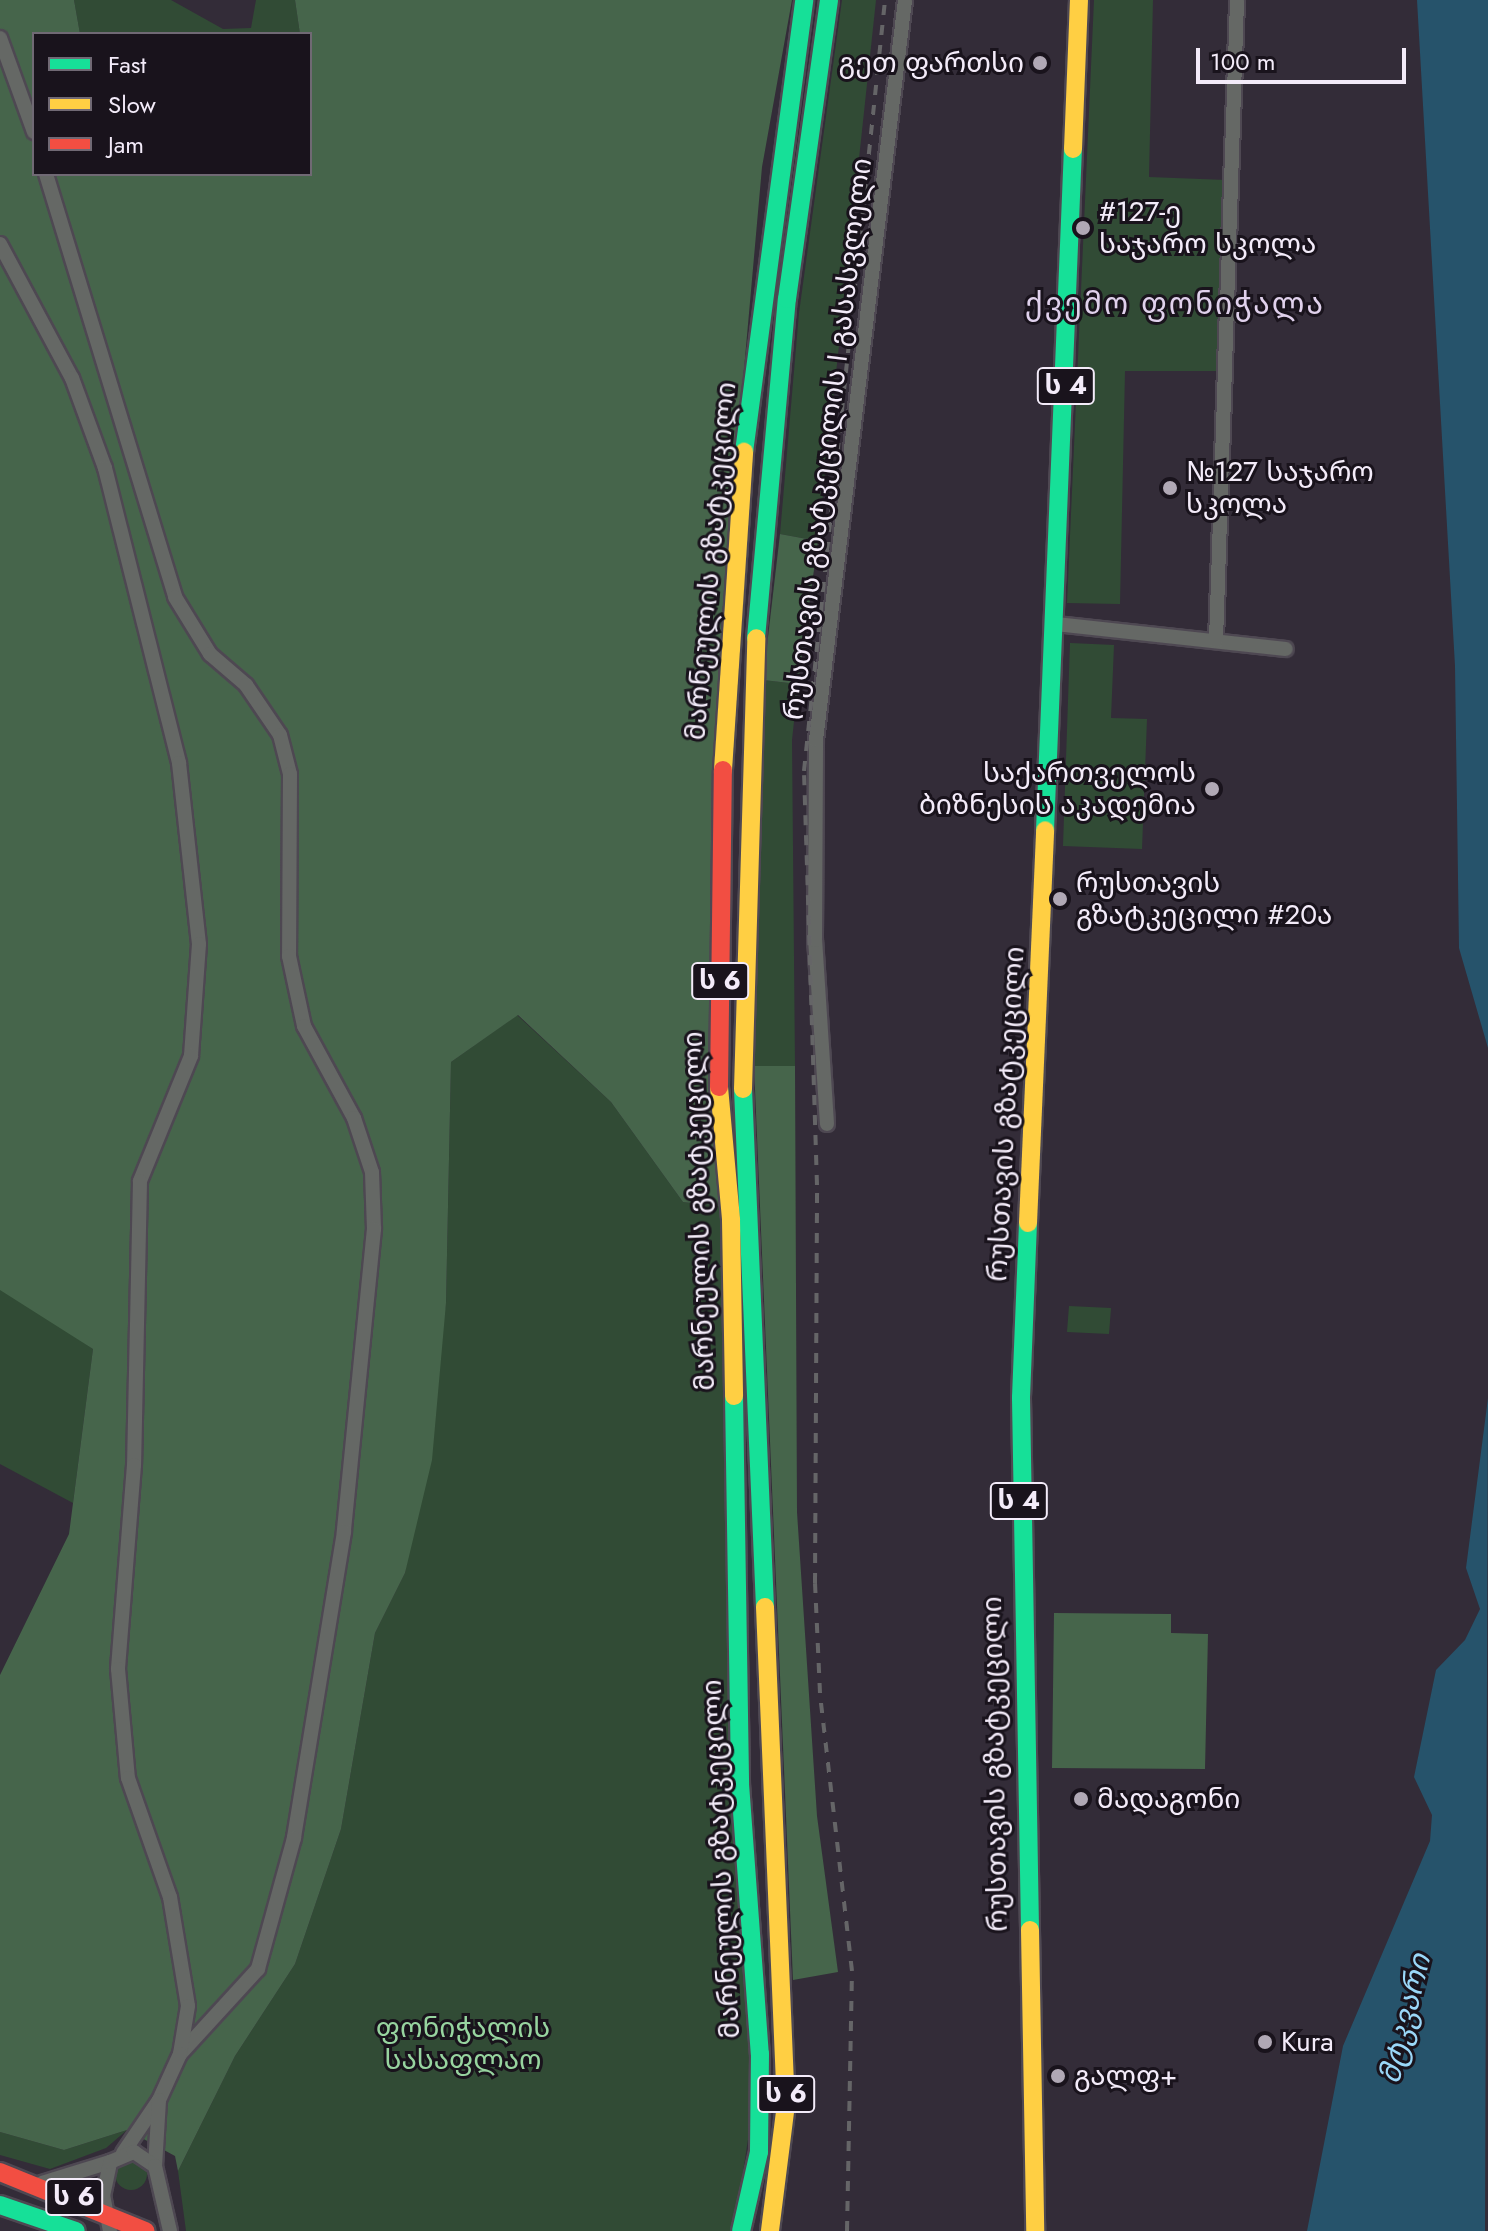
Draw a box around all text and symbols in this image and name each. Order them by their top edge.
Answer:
legend [32,32,312,176]
scale bar [1200,32,1410,82]
text: 100 m [1210,44,1276,79]
place label: გეთ ფართსი [839,46,1024,80]
text: Fast [108,47,146,82]
marker: გეთ ფართსი [1031,54,1049,72]
text: Slow [108,87,156,122]
text: Jam [108,127,144,162]
street label: რუსთავის გზატკეცილის I გასასვლელი [777,156,879,722]
place label: #127-ე საჯარო სკოლა [1099,195,1316,261]
marker: #127-ე საჯარო სკოლა [1074,219,1092,237]
district label: ქვემო ფონიჭალა [1025,286,1325,322]
road number: ს 4 [1036,364,1096,408]
street label: მარნეულის გზატკეცილი [679,380,743,742]
place label: №127 საჯარო სკოლა [1186,455,1374,521]
marker: №127 საჯარო სკოლა [1161,479,1179,497]
place label: საქართველოს ბიზნესის აკადემია [919,756,1196,822]
marker: საქართველოს ბიზნესის აკადემია [1203,780,1221,798]
place label: რუსთავის გზატკეცილი #20ა [1076,866,1332,932]
marker: რუსთავის გზატკეცილი #20ა [1051,890,1069,908]
street label: რუსთავის გზატკეცილი [980,946,1032,1282]
road number: ს 6 [690,959,750,1003]
street label: მარნეულის გზატკეცილი [676,1031,722,1391]
road number: ს 4 [989,1479,1049,1523]
street label: რუსთავის გზატკეცილი [975,1596,1015,1932]
street label: მარნეულის გზატკეცილი [695,1679,747,2039]
place label: მადაგონი [1097,1782,1240,1816]
marker: მადაგონი [1072,1790,1090,1808]
water label: მტკვარი [1372,1950,1438,2088]
park label: ფონიჭალის სასაფლაო [376,2011,550,2077]
place label: Kura [1281,2025,1334,2059]
marker: Kura [1256,2033,1274,2051]
place label: გალფ+ [1074,2059,1177,2093]
marker: გალფ+ [1049,2067,1067,2085]
road number: ს 6 [756,2072,816,2116]
road number: ს 6 [44,2175,104,2219]

